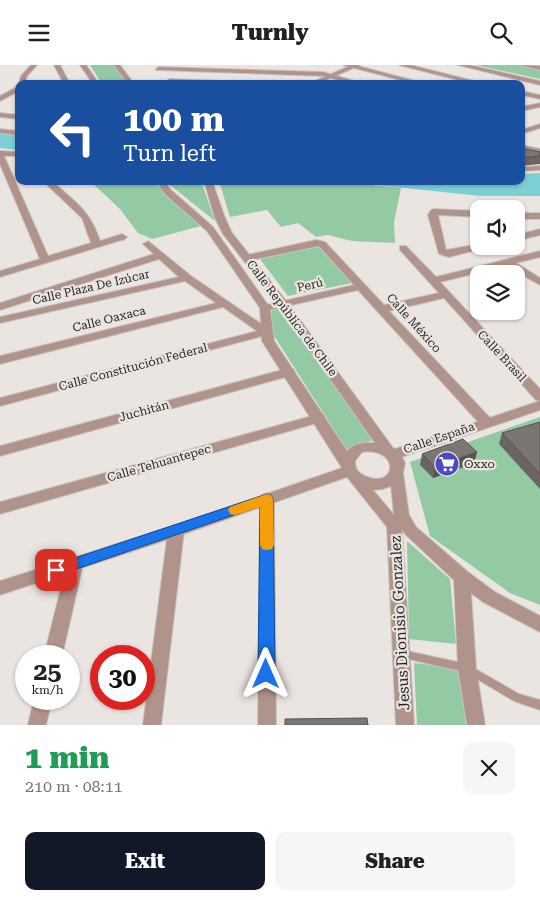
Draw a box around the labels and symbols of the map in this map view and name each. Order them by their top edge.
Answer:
street label: Calle República de Chile [244,257,340,379]
street label: Calle Plaza De Izúcar [31,267,151,307]
street label: Perú [296,275,325,295]
street label: Calle México [384,291,444,355]
street label: Calle Oaxaca [71,303,147,335]
street label: Calle Brasil [475,328,529,385]
street label: Calle Constitución Federal [57,340,209,394]
street label: Juchitán [118,398,171,424]
street label: Calle España [402,419,477,457]
street label: Calle Tehuantepec [105,441,213,485]
supermarket icon: Oxxo [434,451,460,477]
place label: Oxxo [464,457,495,471]
street label: Jesus Dionisio Gonzalez [386,535,414,711]
pin [35,549,77,591]
speed limit sign: 30 [90,645,155,710]
position arrow [239,647,291,699]

